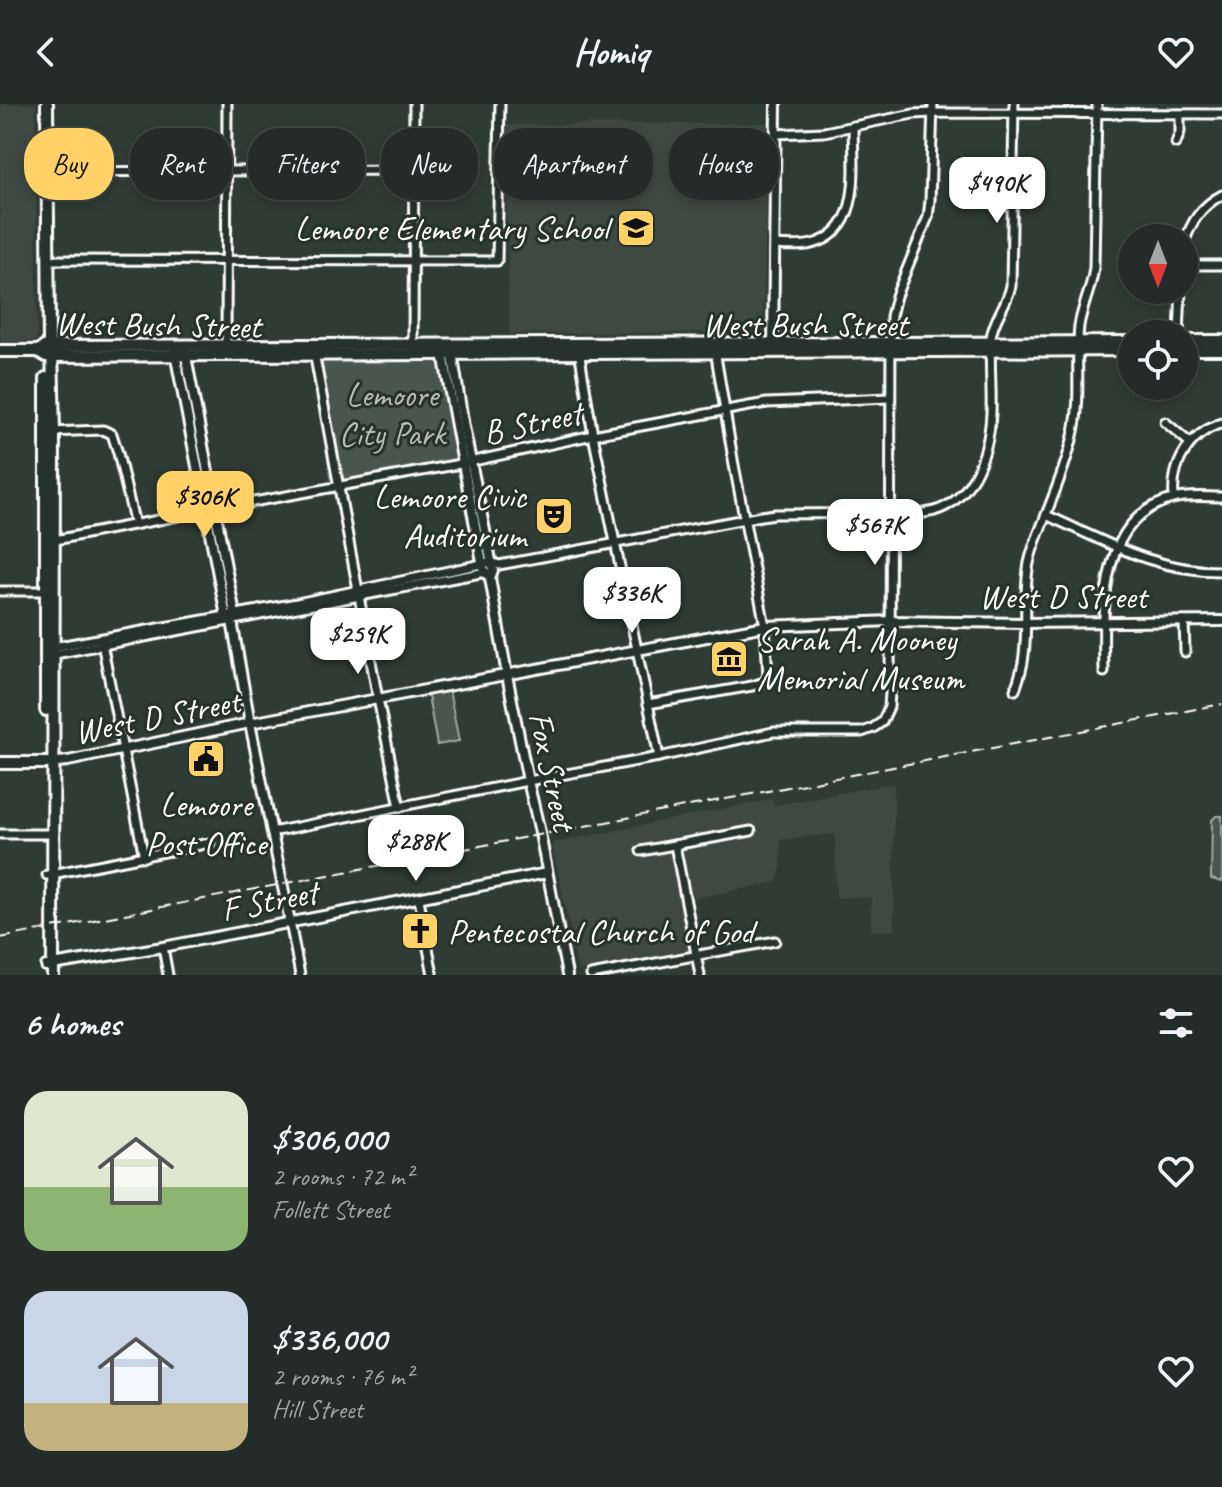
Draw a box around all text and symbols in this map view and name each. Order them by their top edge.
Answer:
text: Homiq [574,29,648,75]
icon: back [24,30,68,74]
icon: heart [1154,30,1198,74]
chip: Buy [24,128,114,200]
chip: Rent [130,128,232,200]
chip: Filters [248,128,365,200]
chip: New [381,128,478,200]
chip: Apartment [494,128,653,200]
chip: House [669,128,779,200]
pin: $490K [941,157,1053,225]
text: $490K [967,166,1027,199]
place label: Lemoore Elementary School [295,207,614,250]
school or university icon: Lemoore Elementary School [615,207,657,249]
north arrow [1118,224,1198,304]
map controls [1118,224,1198,400]
street label: West Bush Street [55,301,265,348]
street label: West Bush Street [702,303,911,346]
button: locate [1118,320,1198,400]
park label: Lemoore City Park [339,373,447,455]
street label: B Street [479,390,590,454]
pin: $306K [149,471,261,539]
place label: Lemoore Civic Auditorium [374,475,529,557]
text: $306K [175,480,235,513]
theatre icon: Lemoore Civic Auditorium [533,495,575,537]
pin: $567K [819,499,931,567]
text: $567K [845,508,905,541]
pin: $336K [576,567,688,635]
street label: West D Street [979,575,1150,618]
text: $336K [602,576,662,609]
pin: $259K [302,608,414,676]
text: $259K [328,617,388,650]
place label: Sarah A. Mooney Memorial Museum [757,618,966,700]
museum icon: Sarah A. Mooney Memorial Museum [708,638,750,680]
street label: West D Street [71,679,247,754]
street label: Fox Street [519,708,587,838]
public building icon: Lemoore Post Office [185,738,227,780]
place label: Lemoore Post Office [146,783,269,865]
pin: $288K [360,815,472,883]
text: $288K [386,824,446,857]
street label: F Street [217,869,325,931]
church icon: Pentecostal Church of God [399,910,441,952]
place label: Pentecostal Church of God [448,910,758,953]
icon: filters [1154,1001,1198,1045]
text: 6 homes [24,1002,121,1045]
text: $306,000 [272,1117,387,1160]
icon: home [88,1123,184,1219]
icon: heart [1154,1149,1198,1193]
text: 2 rooms · 72 m² [272,1160,413,1193]
text: Follett Street [272,1193,389,1226]
text: $336,000 [272,1317,387,1360]
icon: home [88,1323,184,1419]
icon: heart [1154,1349,1198,1393]
text: 2 rooms · 76 m² [272,1360,413,1393]
text: Hill Street [272,1393,363,1426]

